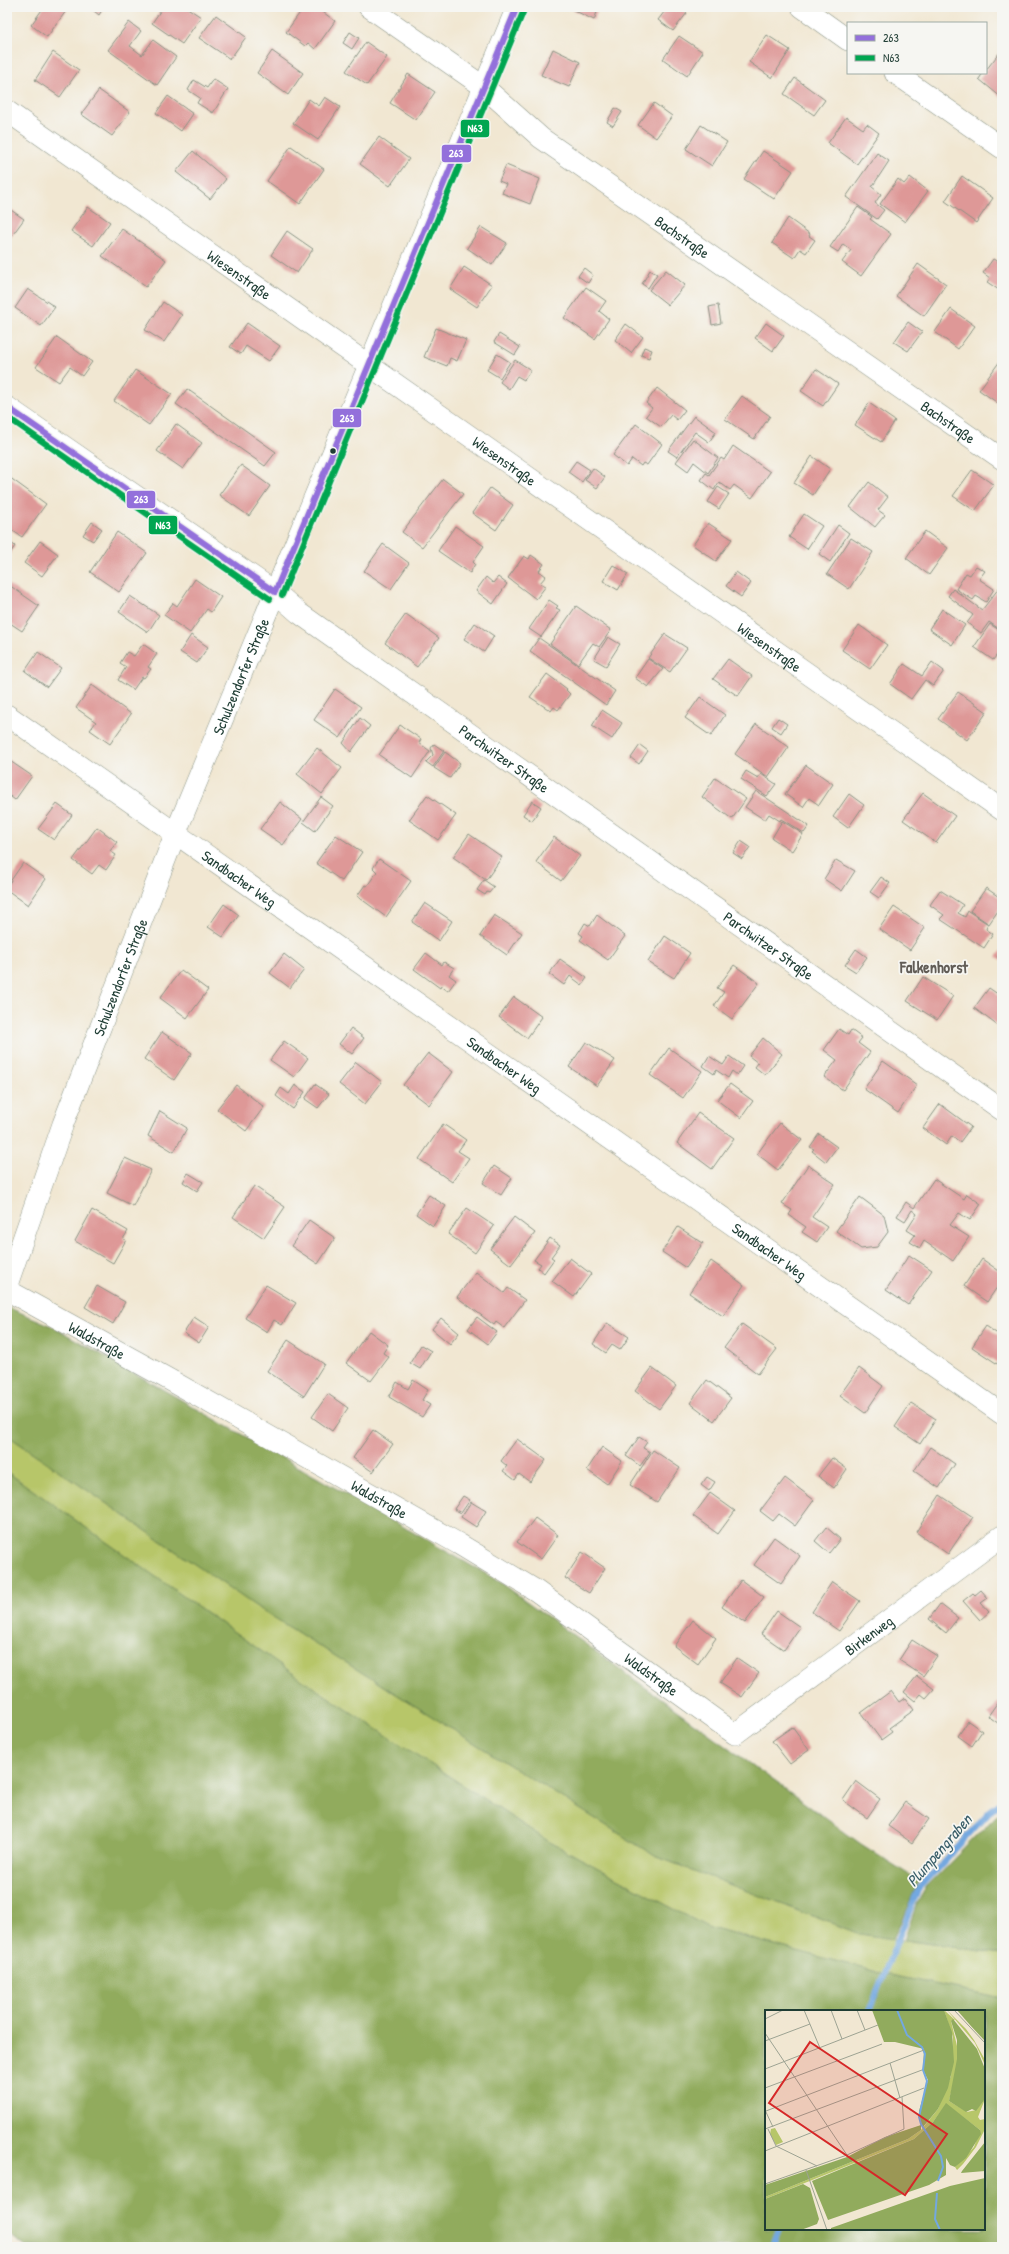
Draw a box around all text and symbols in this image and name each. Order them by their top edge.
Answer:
legend [847,22,987,74]
text: 263 [883,29,899,46]
text: N63 [883,49,900,66]
line badge: N63 [460,119,490,138]
text: N63 [467,121,483,135]
line badge: 263 [441,144,472,163]
text: 263 [449,146,463,160]
street label: Bachstraße [651,210,714,263]
street label: Wiesenstraße [203,244,276,304]
street label: Bachstraße [917,395,980,448]
line badge: 263 [332,408,362,428]
text: 263 [340,411,354,425]
street label: Wiesenstraße [468,431,541,490]
unlabelled marker [328,446,338,456]
line badge: 263 [126,490,156,509]
text: 263 [134,492,148,506]
line badge: N63 [148,515,178,535]
text: N63 [155,518,171,532]
street label: Schulzendorfer Straße [207,615,274,738]
street label: Wiesenstraße [733,617,806,677]
street label: Parchwitzer Straße [455,719,554,797]
street label: Sandbacher Weg [198,845,281,912]
street label: Parchwitzer Straße [720,906,818,984]
street label: Schulzendorfer Straße [88,915,152,1039]
district label: Falkenhorst [899,956,968,978]
street label: Sandbacher Weg [463,1031,546,1098]
street label: Sandbacher Weg [728,1217,811,1284]
street label: Waldstraße [65,1316,129,1364]
street label: Waldstraße [347,1475,411,1523]
street label: Birkenweg [840,1610,897,1660]
street label: Waldstraße [620,1647,683,1700]
water label: Plumpengraben [901,1808,978,1891]
inset map [765,2010,985,2230]

